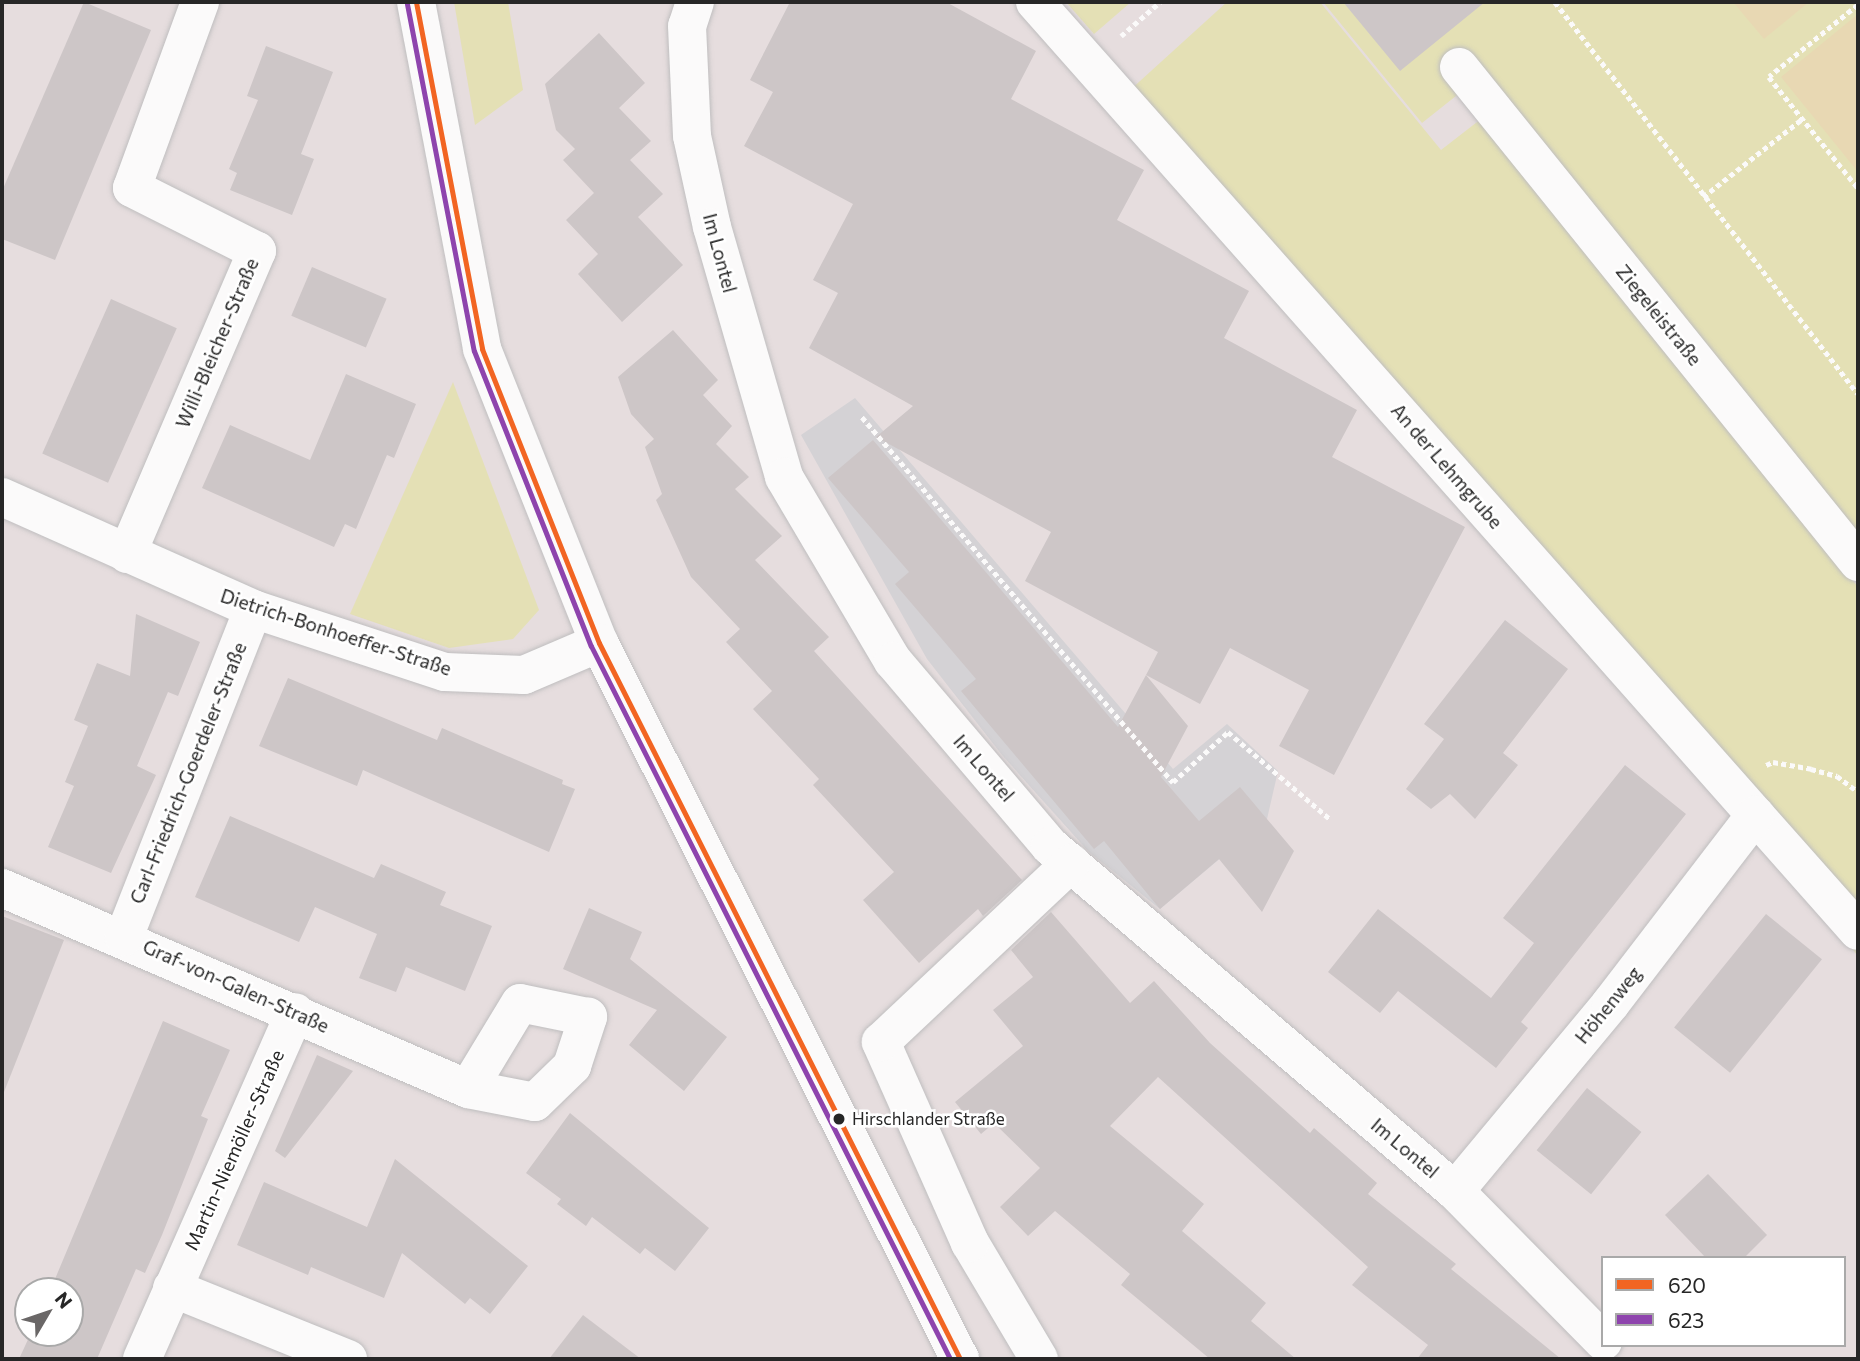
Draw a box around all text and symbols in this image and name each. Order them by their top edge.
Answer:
street label: Im Lontel [698,211,742,295]
street label: Willi-Bleicher-Straße [171,255,263,431]
street label: Ziegeleistraße [1612,260,1706,370]
street label: An der Lehmgrube [1387,399,1507,533]
street label: Dietrich-Bonhoeffer-Straße [218,584,454,680]
street label: Carl-Friedrich-Goerdeler-Straße [125,639,251,907]
street label: Im Lontel [949,730,1019,806]
street label: Graf-von-Galen-Straße [139,935,333,1037]
street label: Höhenweg [1570,962,1646,1048]
street label: Martin-Niemöller-Straße [179,1046,289,1254]
place label: Hirschlander Straße [852,1109,1005,1129]
marker: Hirschlander Straße [832,1112,846,1126]
street label: Im Lontel [1367,1113,1443,1183]
legend [1601,1256,1846,1347]
text: 620 [1668,1272,1706,1297]
north arrow [14,1277,84,1347]
text: N [51,1287,78,1313]
text: 623 [1668,1307,1704,1332]

